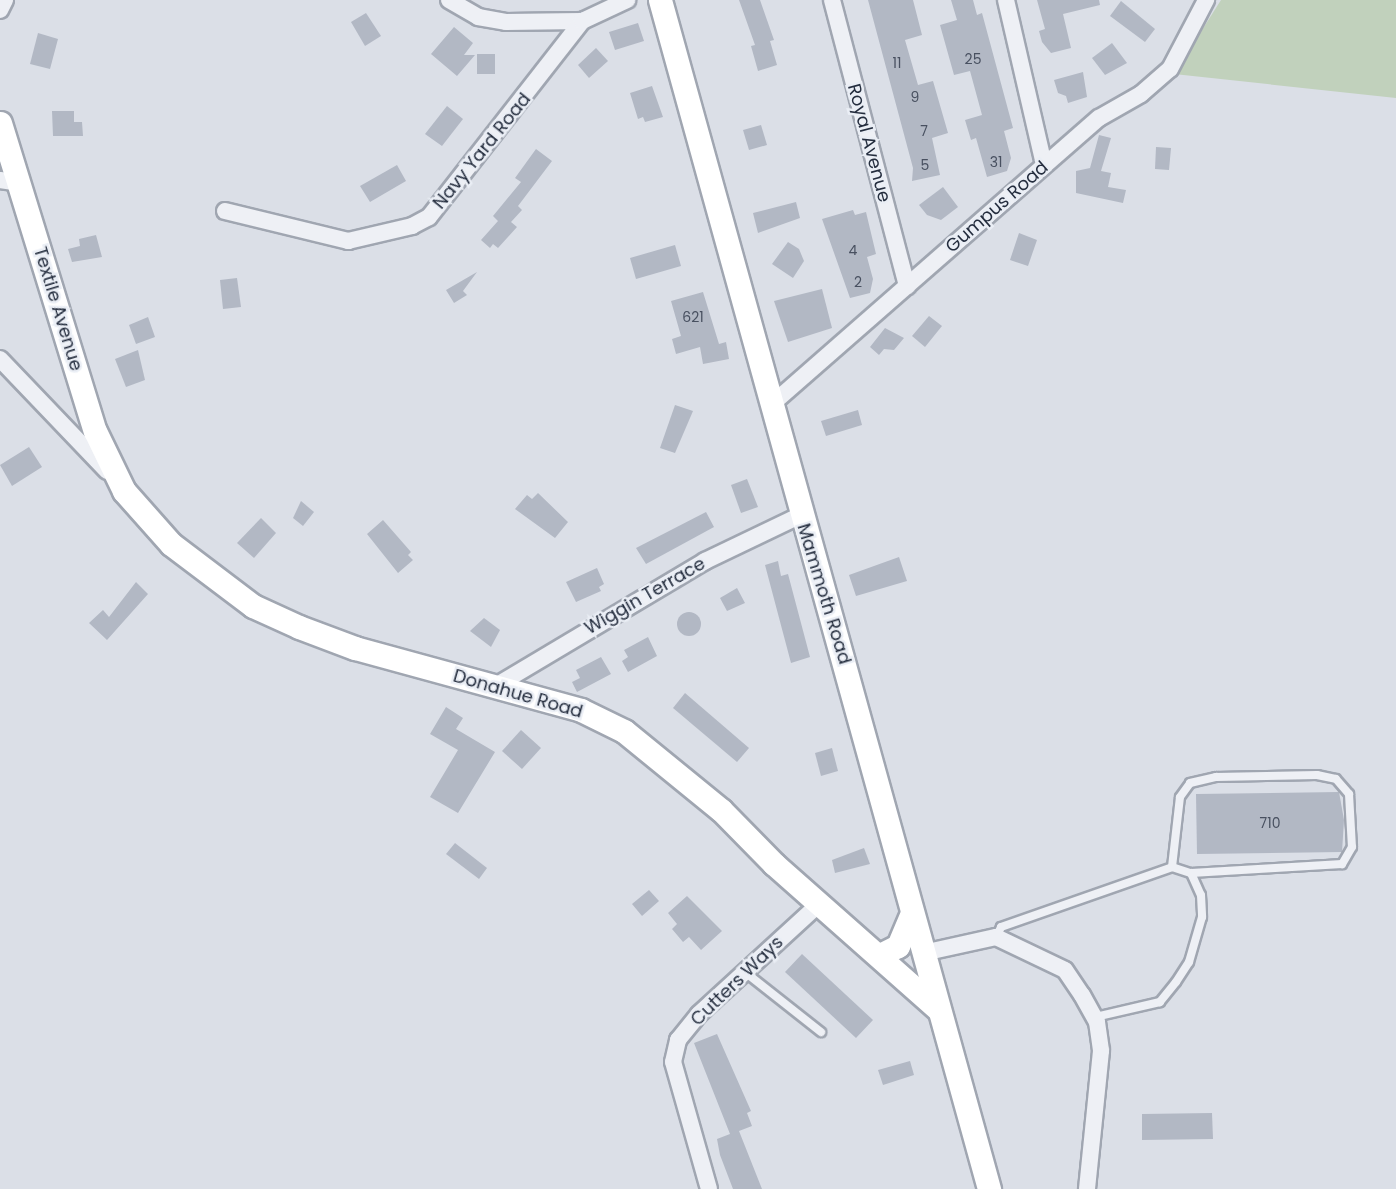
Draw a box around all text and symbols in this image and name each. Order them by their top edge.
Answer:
house number: 25 [965,51,981,67]
house number: 11 [893,55,901,71]
street label: Royal Avenue [843,81,895,205]
street label: Navy Yard Road [429,89,535,213]
house number: 9 [911,89,919,105]
house number: 7 [920,123,928,139]
house number: 31 [990,154,1002,170]
house number: 5 [921,157,929,173]
street label: Gumpus Road [941,157,1053,257]
house number: 4 [849,242,857,258]
street label: Textile Avenue [29,244,87,374]
house number: 2 [854,274,862,290]
house number: 621 [682,309,704,325]
street label: Mammoth Road [792,521,856,667]
street label: Wiggin Terrace [581,553,709,639]
street label: Donahue Road [451,665,585,723]
house number: 710 [1260,815,1280,831]
street label: Cutters Ways [686,932,788,1030]

